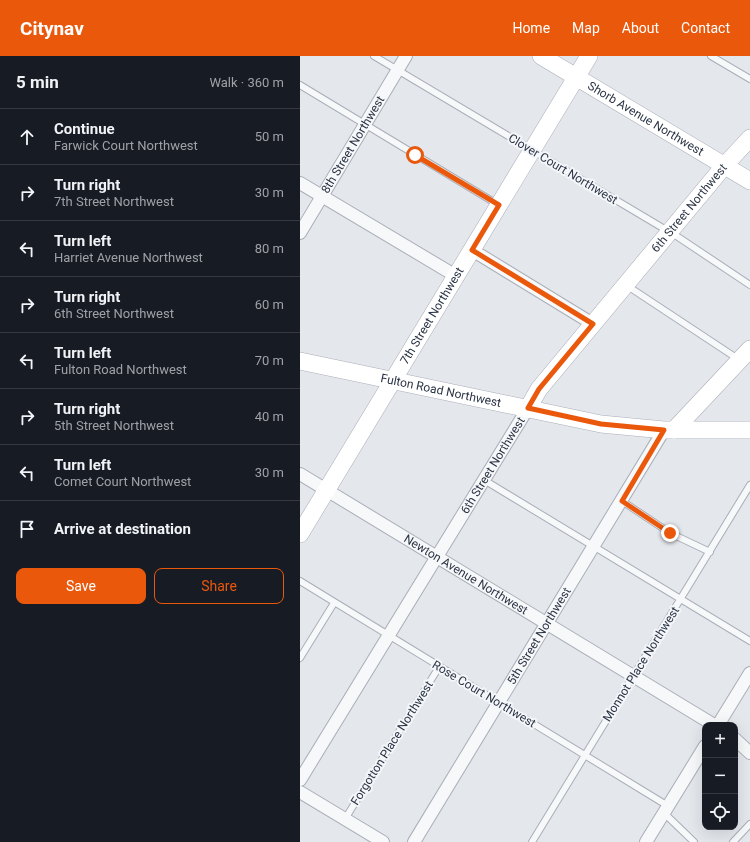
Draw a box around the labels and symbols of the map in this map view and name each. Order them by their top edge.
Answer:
street label: Shorb Avenue Northwest [585,79,706,159]
street label: 8th Street Northwest [318,93,387,196]
street label: Clover Court Northwest [506,131,620,207]
route start [406,146,424,164]
street label: 6th Street Northwest [648,161,730,255]
street label: 7th Street Northwest [397,265,467,367]
street label: Fulton Road Northwest [379,371,503,410]
street label: 6th Street Northwest [458,414,528,516]
route end [661,524,679,542]
street label: Newton Avenue Northwest [401,532,530,618]
street label: 5th Street Northwest [504,585,574,687]
street label: Monnot Place Northwest [600,604,682,724]
street label: Rose Court Northwest [430,658,538,730]
street label: Forgotton Place Northwest [348,678,436,808]

